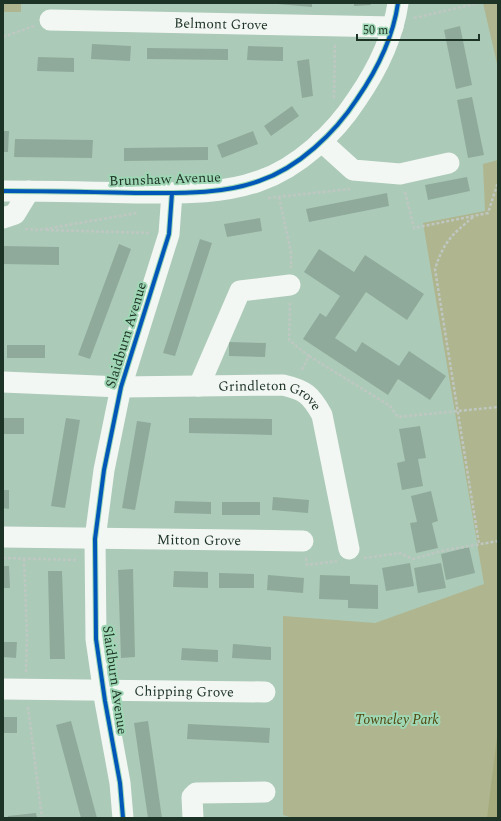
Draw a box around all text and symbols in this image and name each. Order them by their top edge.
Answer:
street label: Belmont Grove [174,12,268,35]
scale bar [357,16,479,42]
text: 50 m [363,21,388,40]
street label: Brunshaw Avenue [109,167,222,191]
street label: Slaidburn Avenue [100,279,152,391]
street label: Grindleton Grove [218,374,327,415]
street label: Mitton Grove [157,529,242,551]
street label: Slaidburn Avenue [97,624,133,736]
street label: Chipping Grove [134,680,234,702]
park label: Towneley Park [355,709,439,730]

